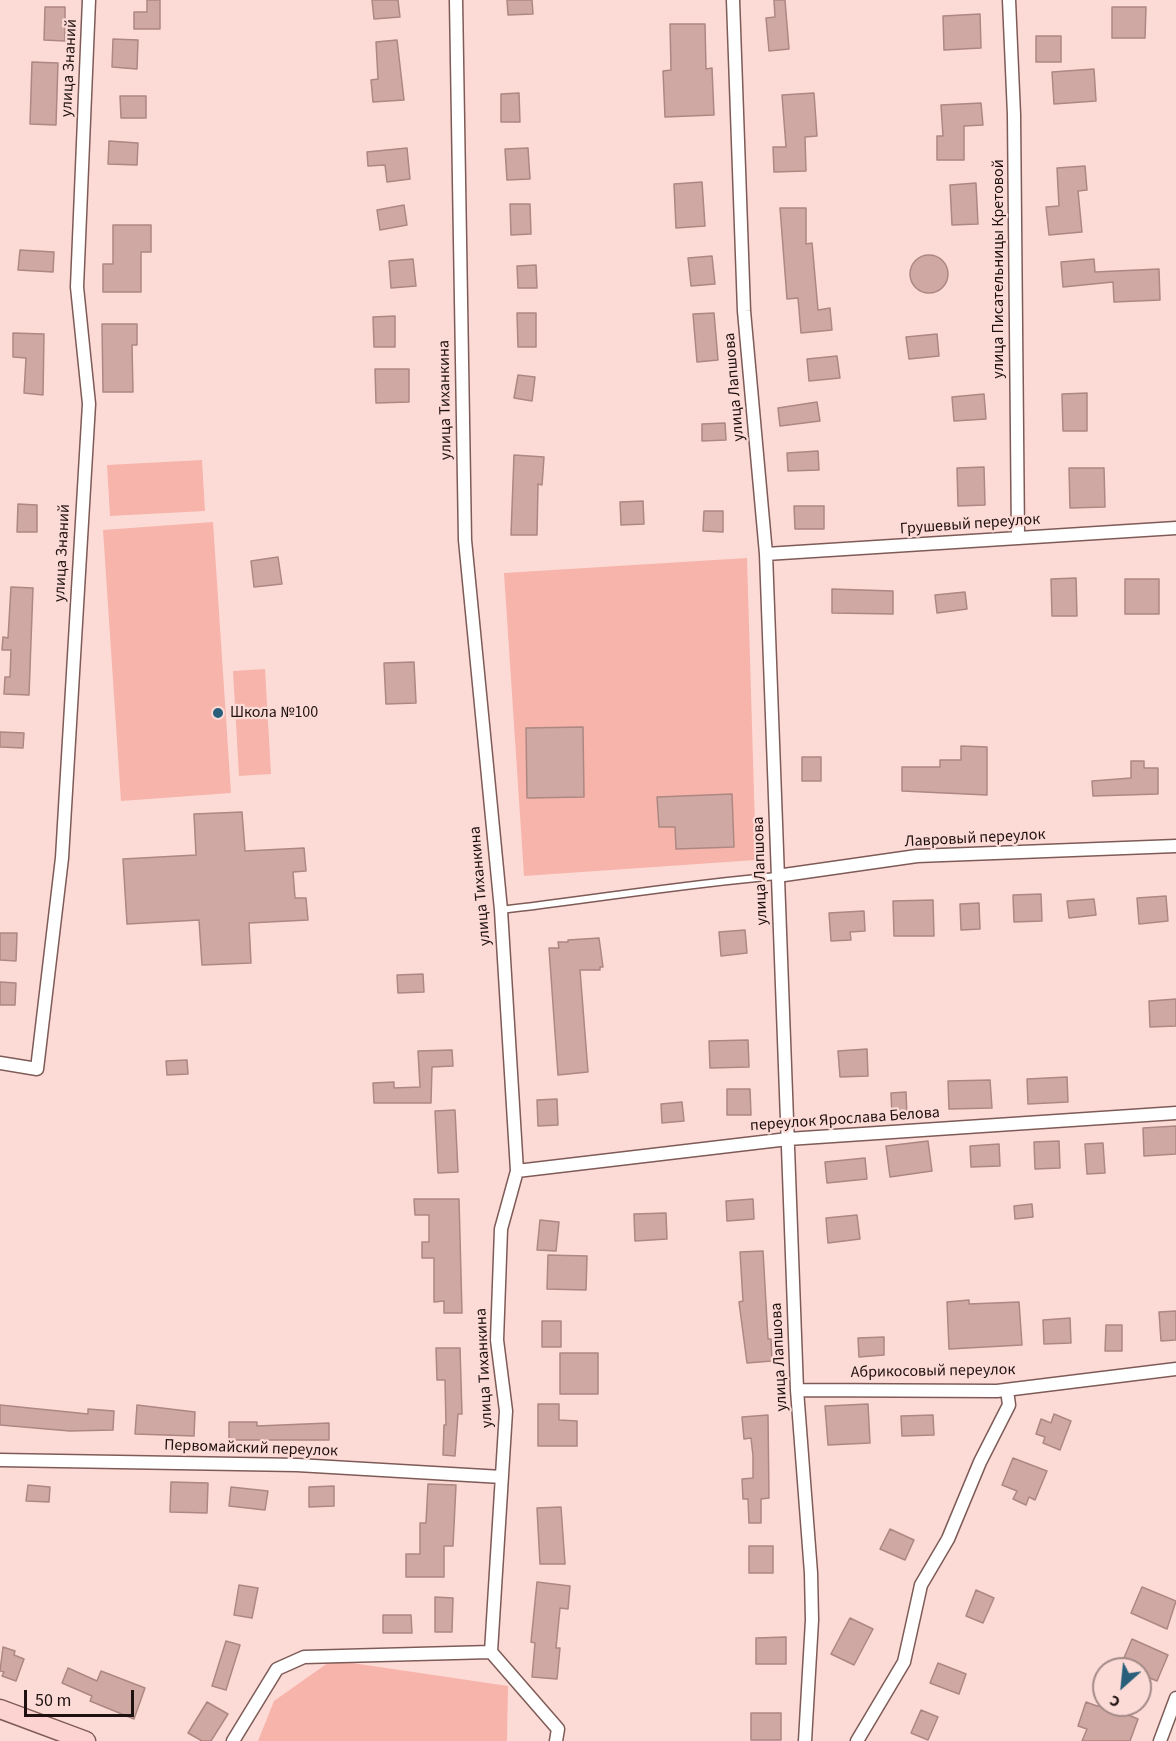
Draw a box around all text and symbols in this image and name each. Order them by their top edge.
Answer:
street label: улица Знаний [58,19,82,117]
street label: улица Писательницы Кретовой [989,159,1009,379]
street label: улица Лапшова [721,332,749,442]
street label: улица Тиханкина [435,340,457,460]
street label: улица Знаний [51,504,75,602]
street label: Грушевый переулок [899,511,1041,539]
place label: Школа №100 [230,703,318,723]
marker: Школа №100 [211,706,225,720]
street label: улица Лапшова [750,816,772,926]
street label: улица Тиханкина [466,825,496,947]
street label: Лавровый переулок [904,826,1046,852]
street label: переулок Ярослава Белова [749,1104,941,1136]
street label: улица Лапшова [768,1302,792,1412]
street label: улица Тиханкина [472,1308,498,1428]
street label: Абрикосовый переулок [851,1361,1015,1383]
street label: Первомайский переулок [164,1436,338,1462]
north arrow [1092,1657,1152,1717]
scale bar [27,1678,136,1716]
text: 50 m [35,1688,71,1713]
text: С [1106,1689,1124,1713]

